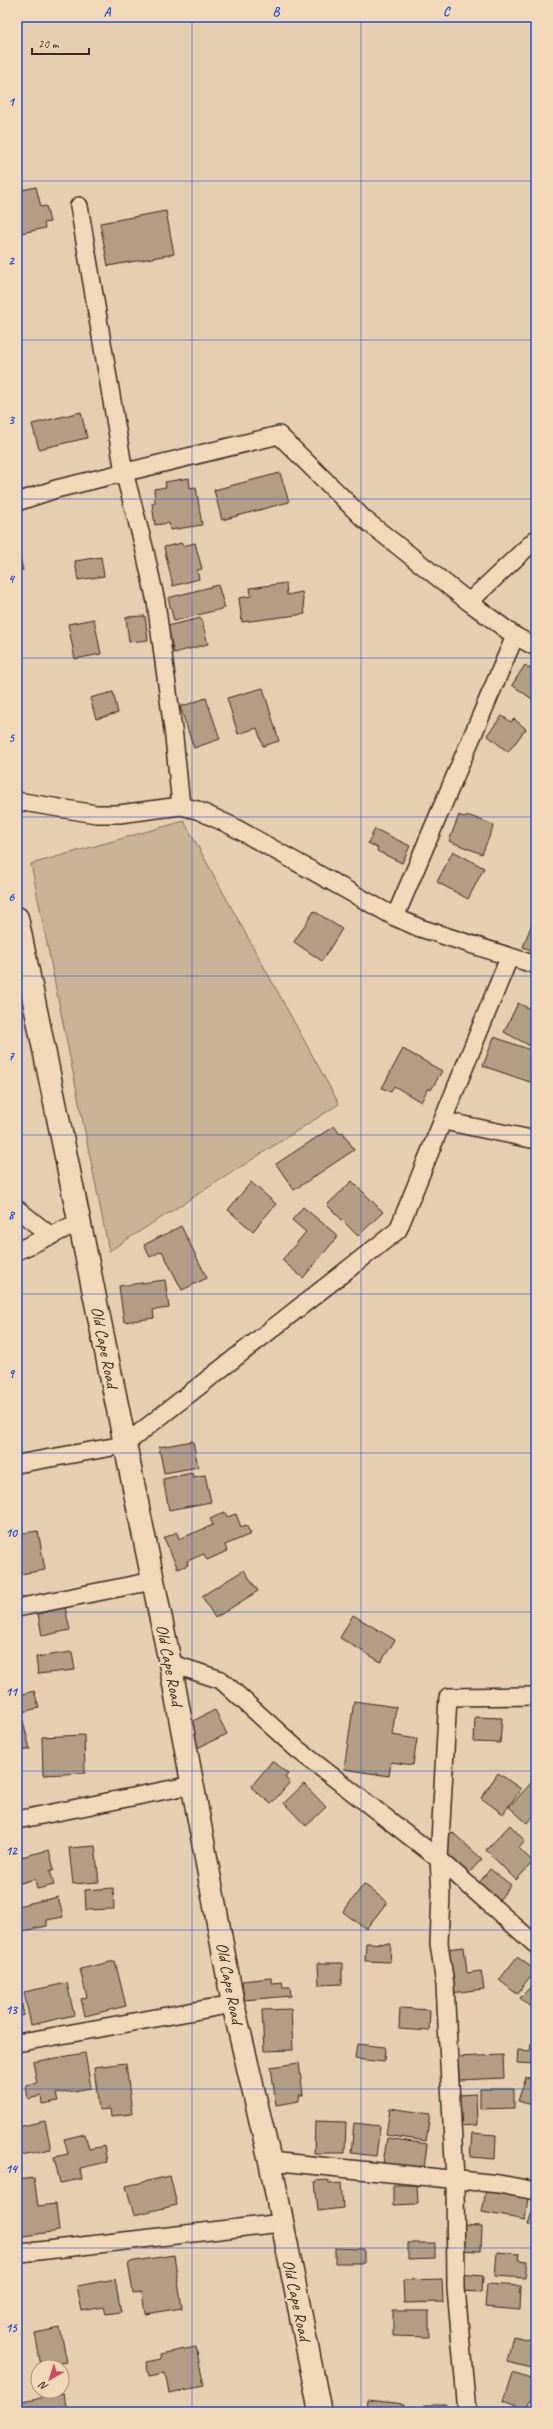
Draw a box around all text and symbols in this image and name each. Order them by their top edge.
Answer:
text: A [104,4,112,20]
text: B [273,4,281,20]
text: C [443,4,451,20]
scale bar [32,30,89,56]
text: 20 m [38,36,60,52]
text: 1 [8,94,16,110]
text: 2 [8,253,15,269]
text: 3 [8,412,15,428]
text: 4 [8,571,16,587]
text: 5 [8,730,15,746]
text: 6 [8,889,15,905]
text: 7 [8,1048,15,1064]
text: 8 [8,1207,16,1223]
street label: Old Cape Road [86,1305,123,1392]
text: 9 [8,1366,15,1382]
text: 10 [5,1525,18,1541]
street label: Old Cape Road [151,1623,188,1710]
text: 11 [5,1684,19,1700]
text: 12 [5,1843,18,1859]
street label: Old Cape Road [211,1941,248,2028]
text: 13 [5,2002,18,2018]
text: 14 [5,2161,19,2177]
street label: Old Cape Road [278,2258,316,2345]
text: 15 [5,2320,18,2336]
north arrow [30,2359,70,2399]
text: N [35,2378,51,2394]

